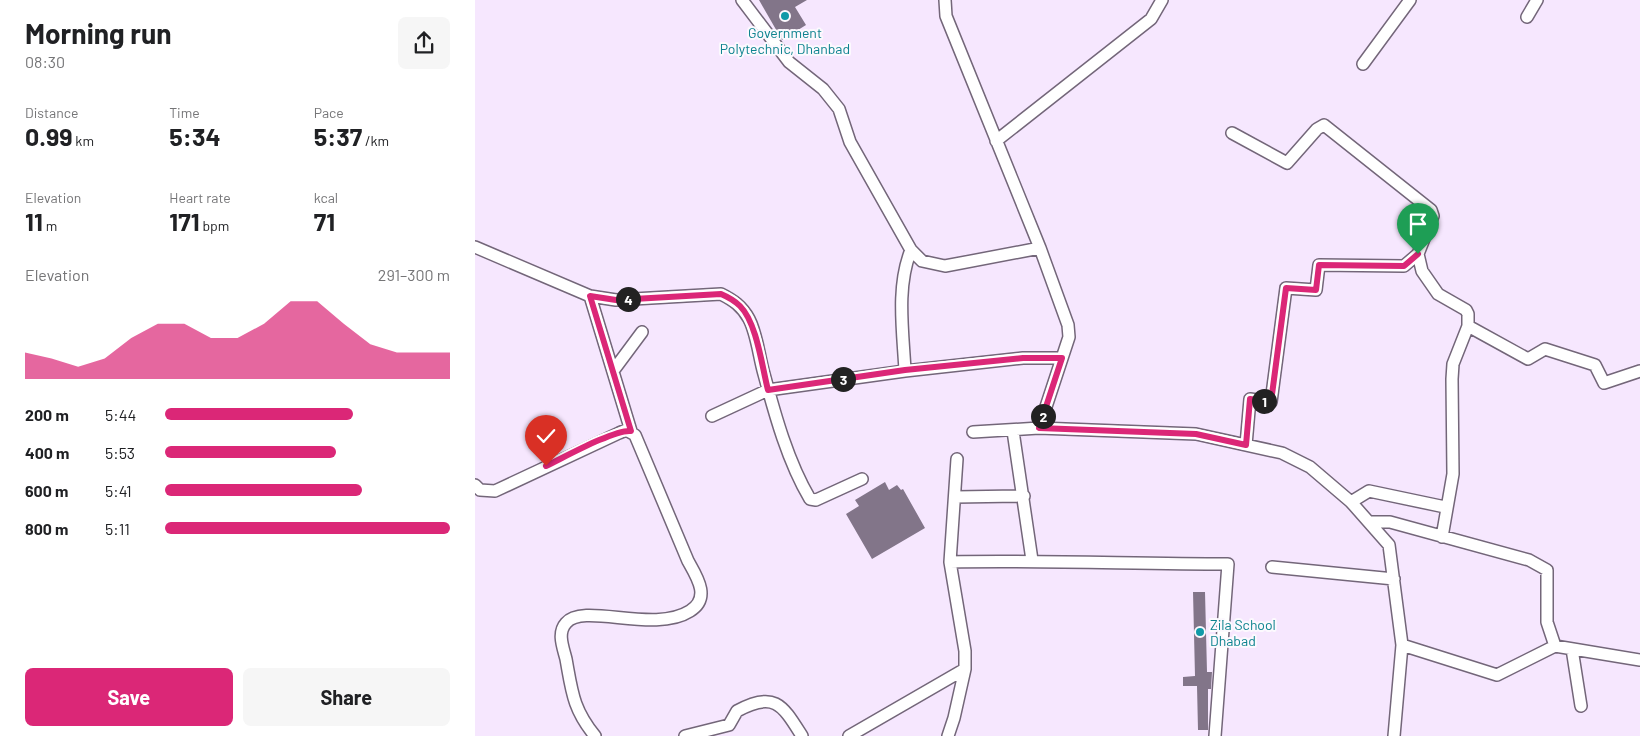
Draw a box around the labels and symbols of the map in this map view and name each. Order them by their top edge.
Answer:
marker: Government Polytechnic, Dhanbad [779,10,791,22]
place label: Government Polytechnic, Dhanbad [720,24,850,57]
pin [1397,203,1439,254]
pin: 4 [615,286,641,312]
pin: 3 [831,366,855,392]
pin: 1 [1251,388,1277,414]
pin: 2 [1031,404,1055,428]
pin [525,415,567,466]
place label: Zila School Dhabad [1210,616,1276,649]
marker: Zila School Dhabad [1194,626,1206,638]

